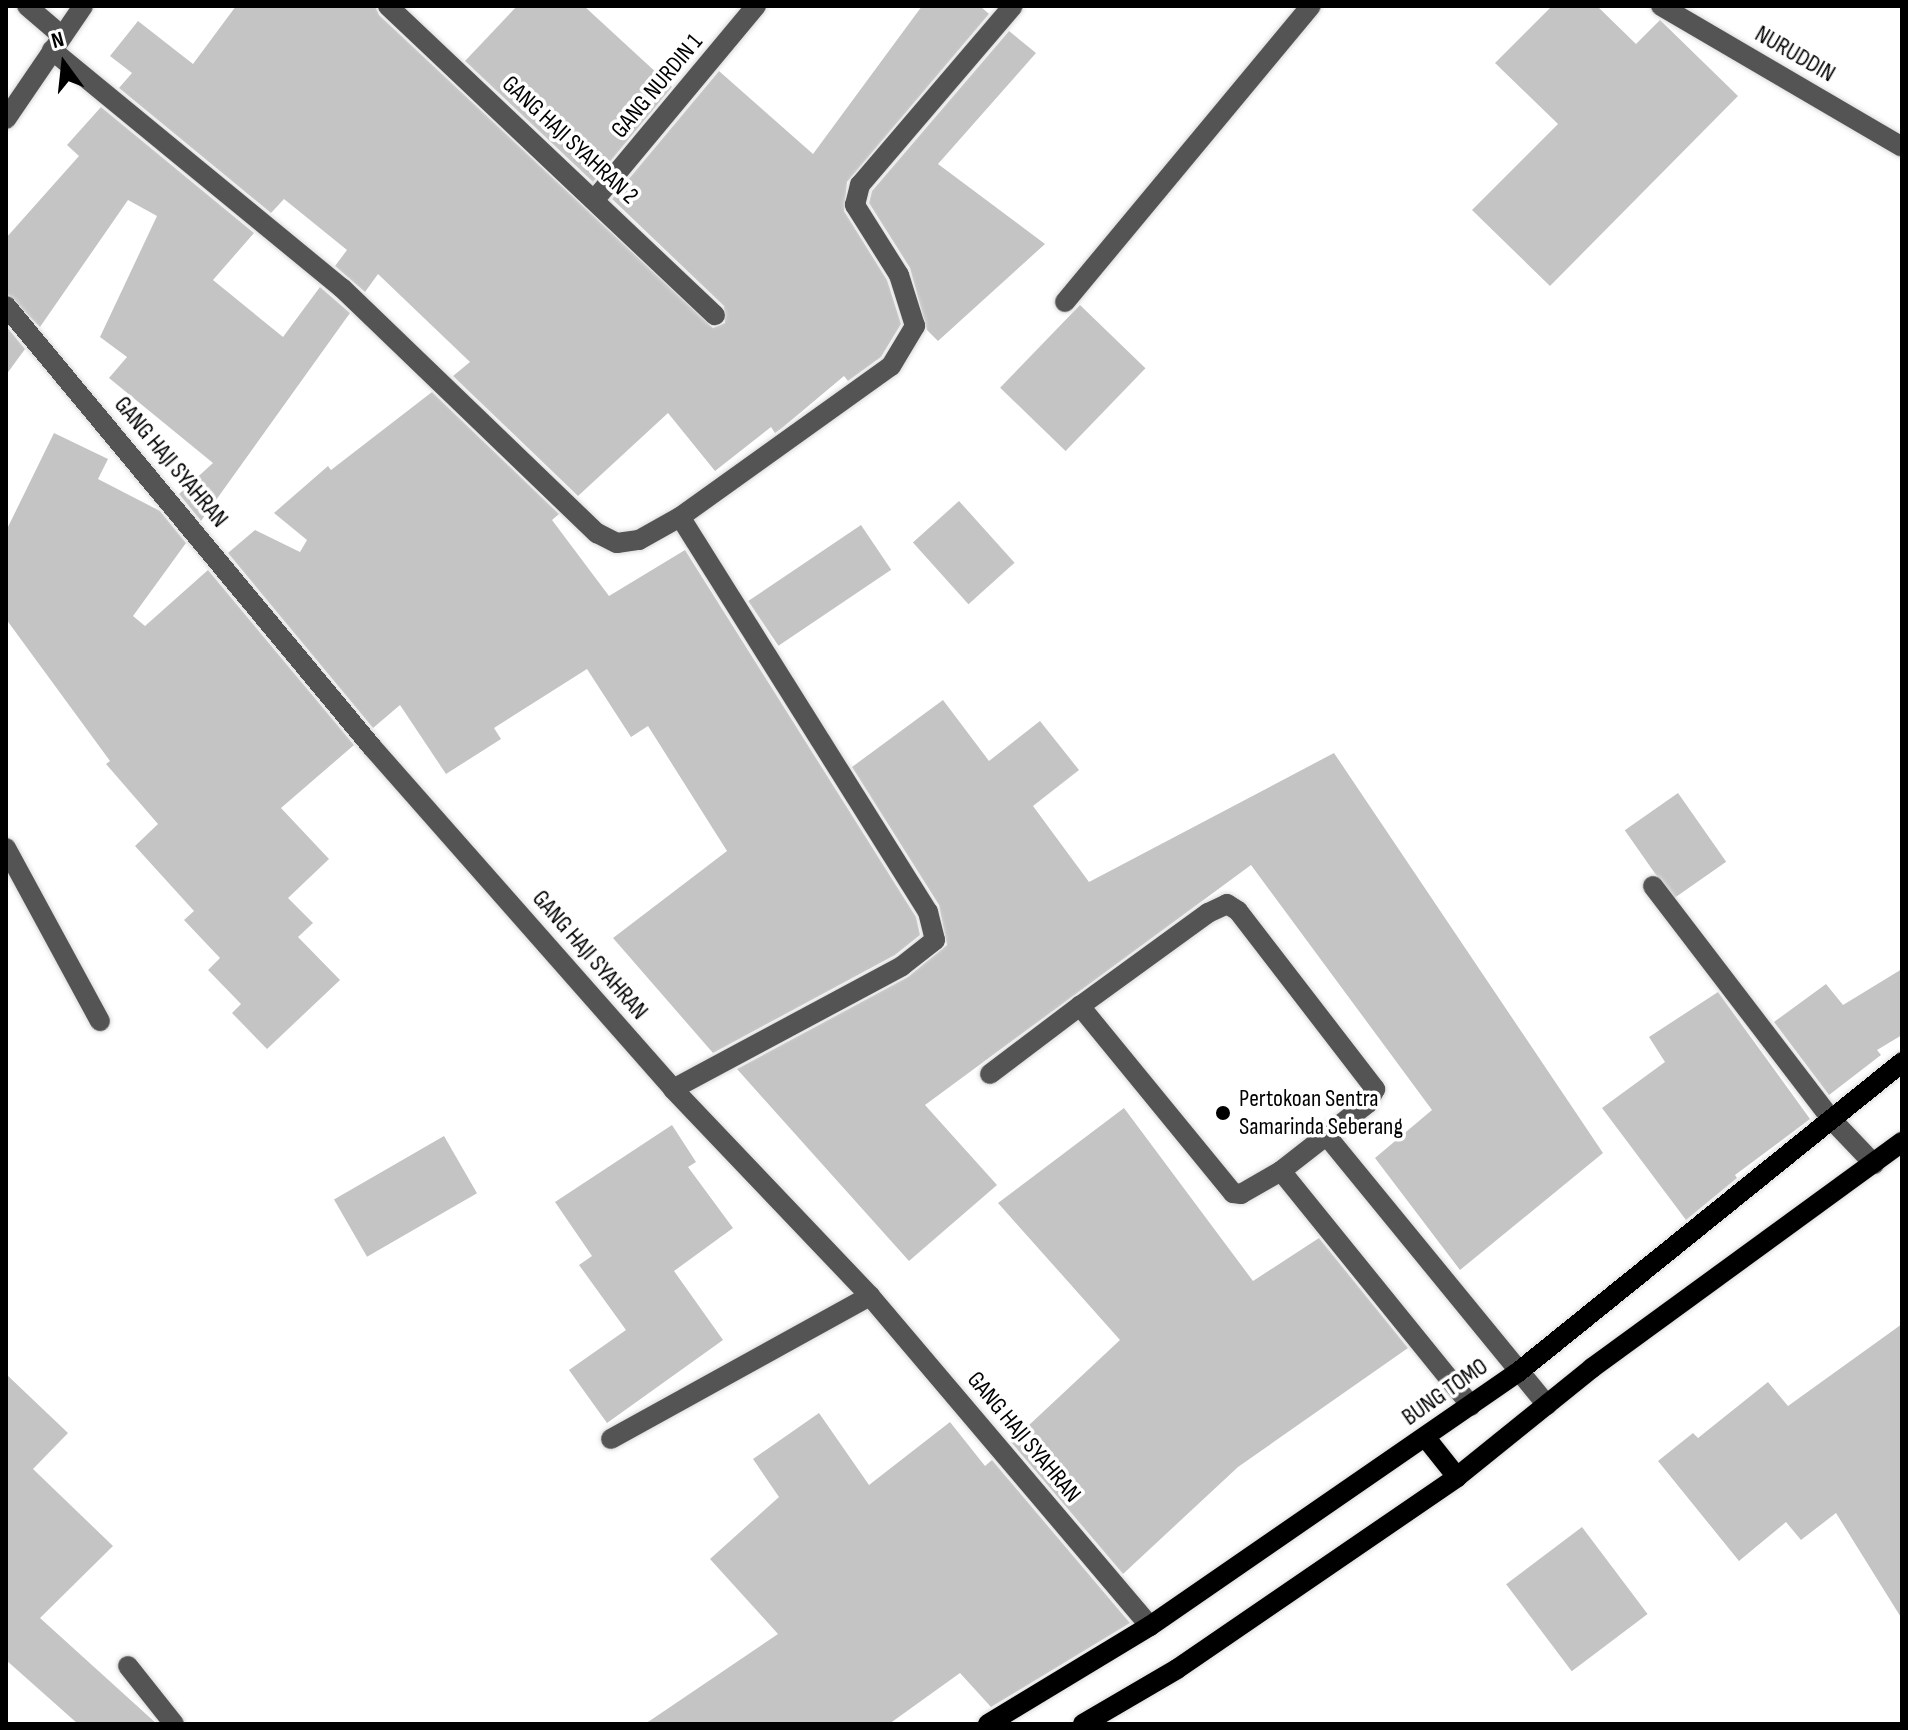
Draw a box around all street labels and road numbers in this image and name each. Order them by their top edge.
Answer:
street label: NURUDDIN [1750,20,1840,88]
street label: GANG NURDIN 1 [605,28,709,144]
street label: GANG HAJI SYAHRAN 2 [496,70,644,210]
street label: GANG HAJI SYAHRAN [108,391,234,533]
street label: GANG HAJI SYAHRAN [526,885,654,1025]
street label: BUNG TOMO [1397,1352,1493,1432]
street label: GANG HAJI SYAHRAN [961,1366,1087,1508]

